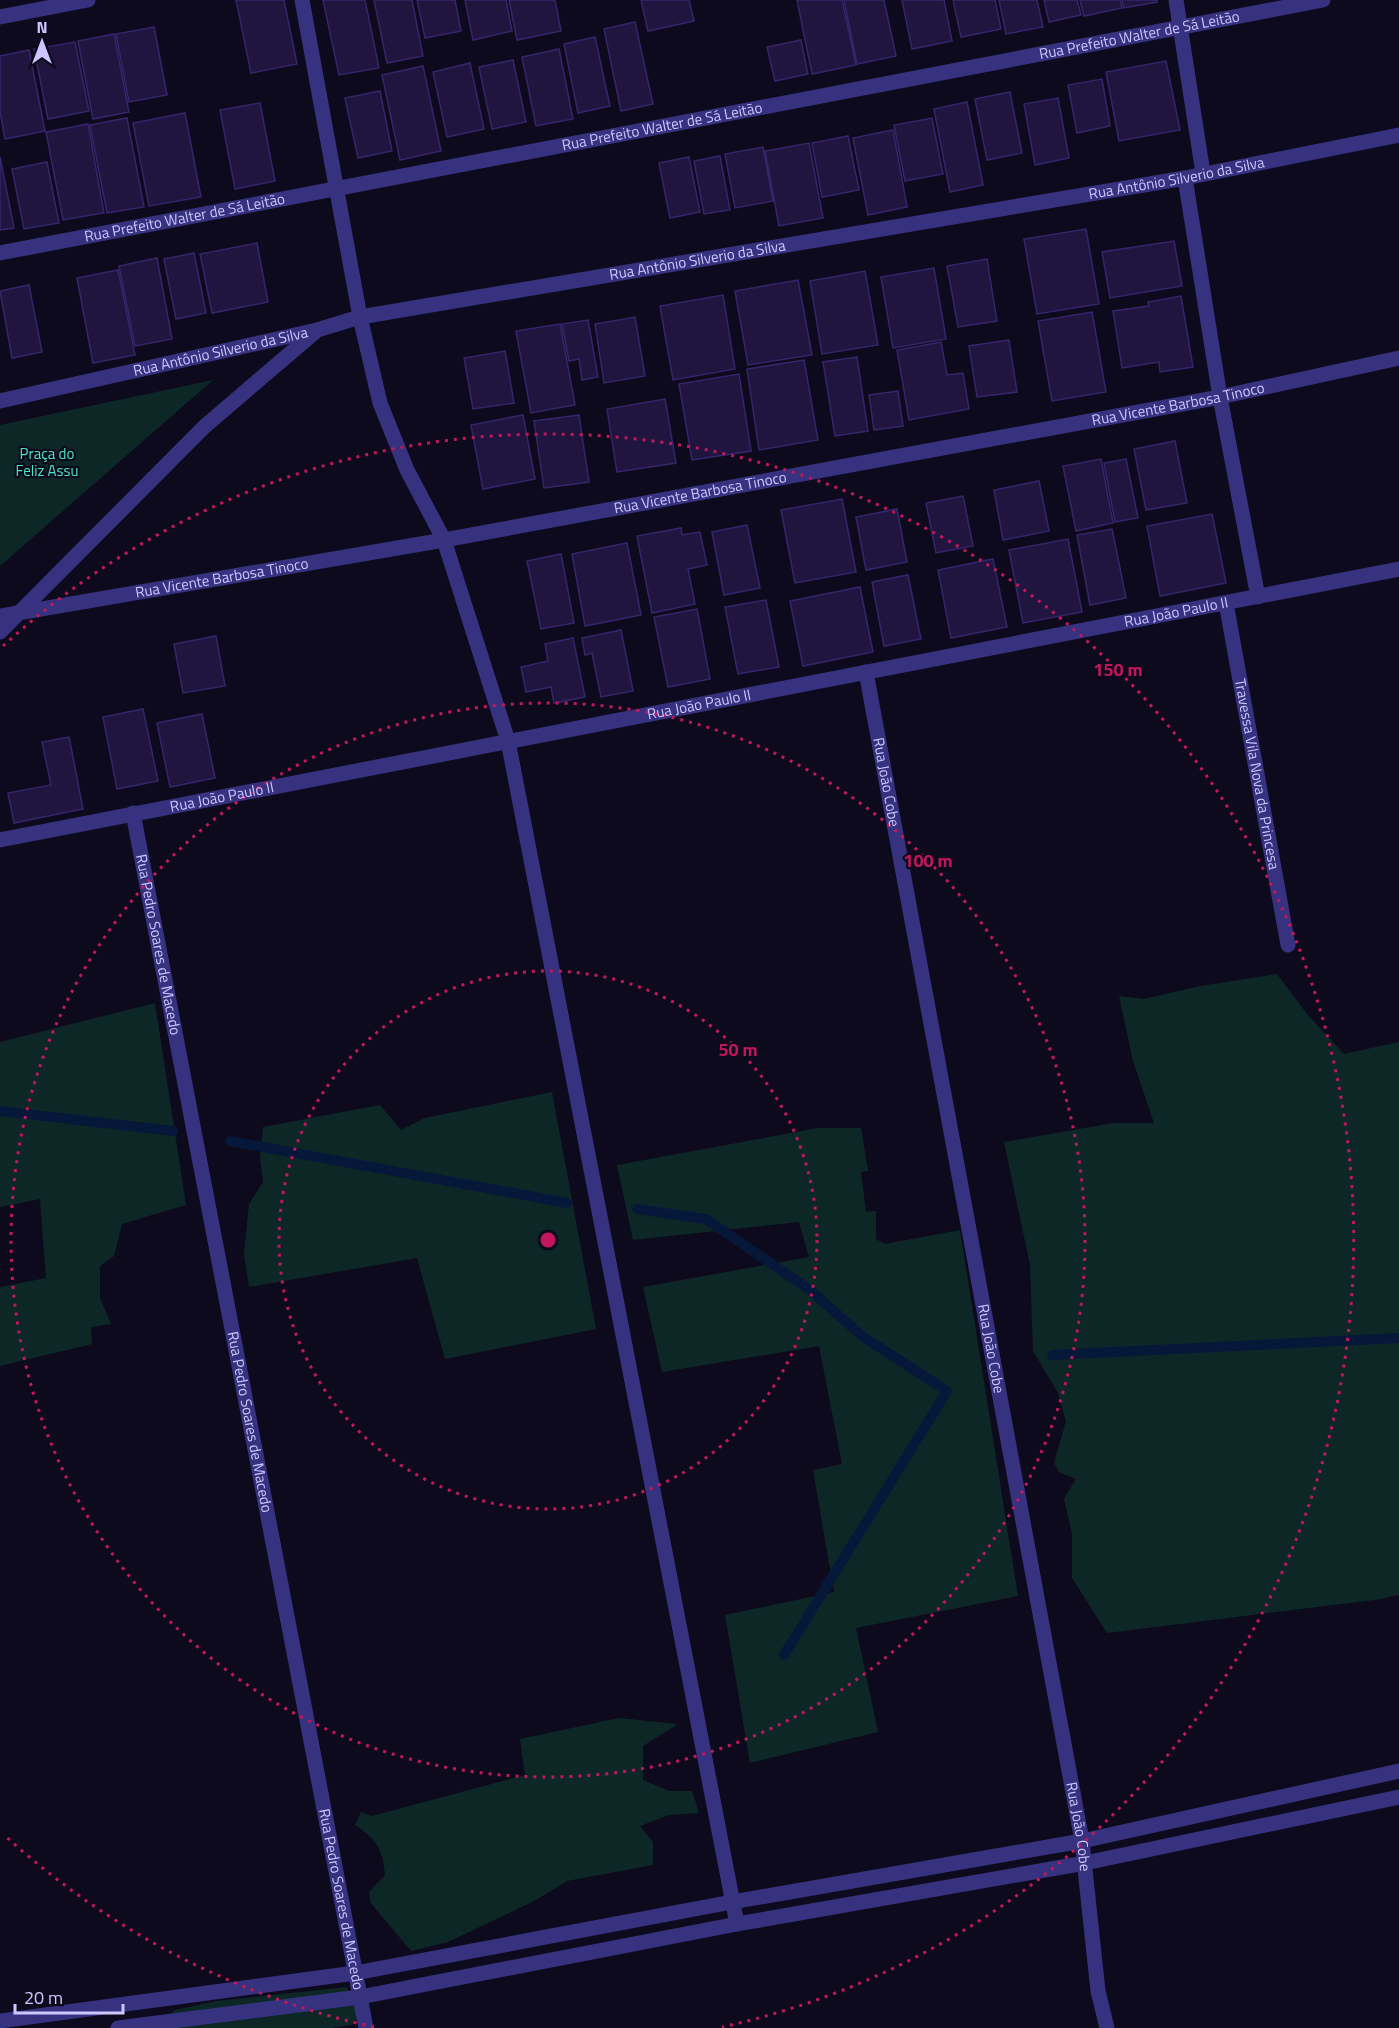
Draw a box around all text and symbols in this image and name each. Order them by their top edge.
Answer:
street label: Rua Prefeito Walter de Sá Leitão [1037,4,1242,65]
north arrow [12,12,72,72]
text: N [36,15,48,39]
street label: Rua Prefeito Walter de Sá Leitão [560,95,764,156]
street label: Rua Antônio Silverio da Silva [1087,150,1267,205]
street label: Rua Prefeito Walter de Sá Leitão [82,187,287,248]
street label: Rua Antônio Silverio da Silva [608,233,788,286]
street label: Rua Antônio Silverio da Silva [131,320,310,382]
street label: Rua Vicente Barbosa Tinoco [1090,376,1267,431]
park label: Praça do Feliz Assu [16,442,78,482]
street label: Rua Vicente Barbosa Tinoco [612,465,789,519]
street label: Rua Vicente Barbosa Tinoco [133,551,310,604]
street label: Rua João Paulo II [1122,590,1230,633]
text: 150 m [1093,656,1143,683]
street label: Travessa Vila Nova da Princesa [1229,677,1286,872]
street label: Rua João Paulo II [645,683,753,725]
street label: Rua João Cobe [867,736,906,829]
street label: Rua João Paulo II [168,775,276,818]
text: 100 m [903,847,953,874]
street label: Rua Pedro Soares de Macedo [130,852,187,1037]
text: 50 m [718,1036,758,1063]
centre of rings [538,1230,558,1250]
street label: Rua João Cobe [972,1302,1011,1395]
street label: Rua Pedro Soares de Macedo [222,1329,279,1514]
street label: Rua João Cobe [1060,1780,1097,1872]
street label: Rua Pedro Soares de Macedo [313,1807,370,1992]
scale bar [15,1977,123,2015]
text: 20 m [24,1984,63,2011]

